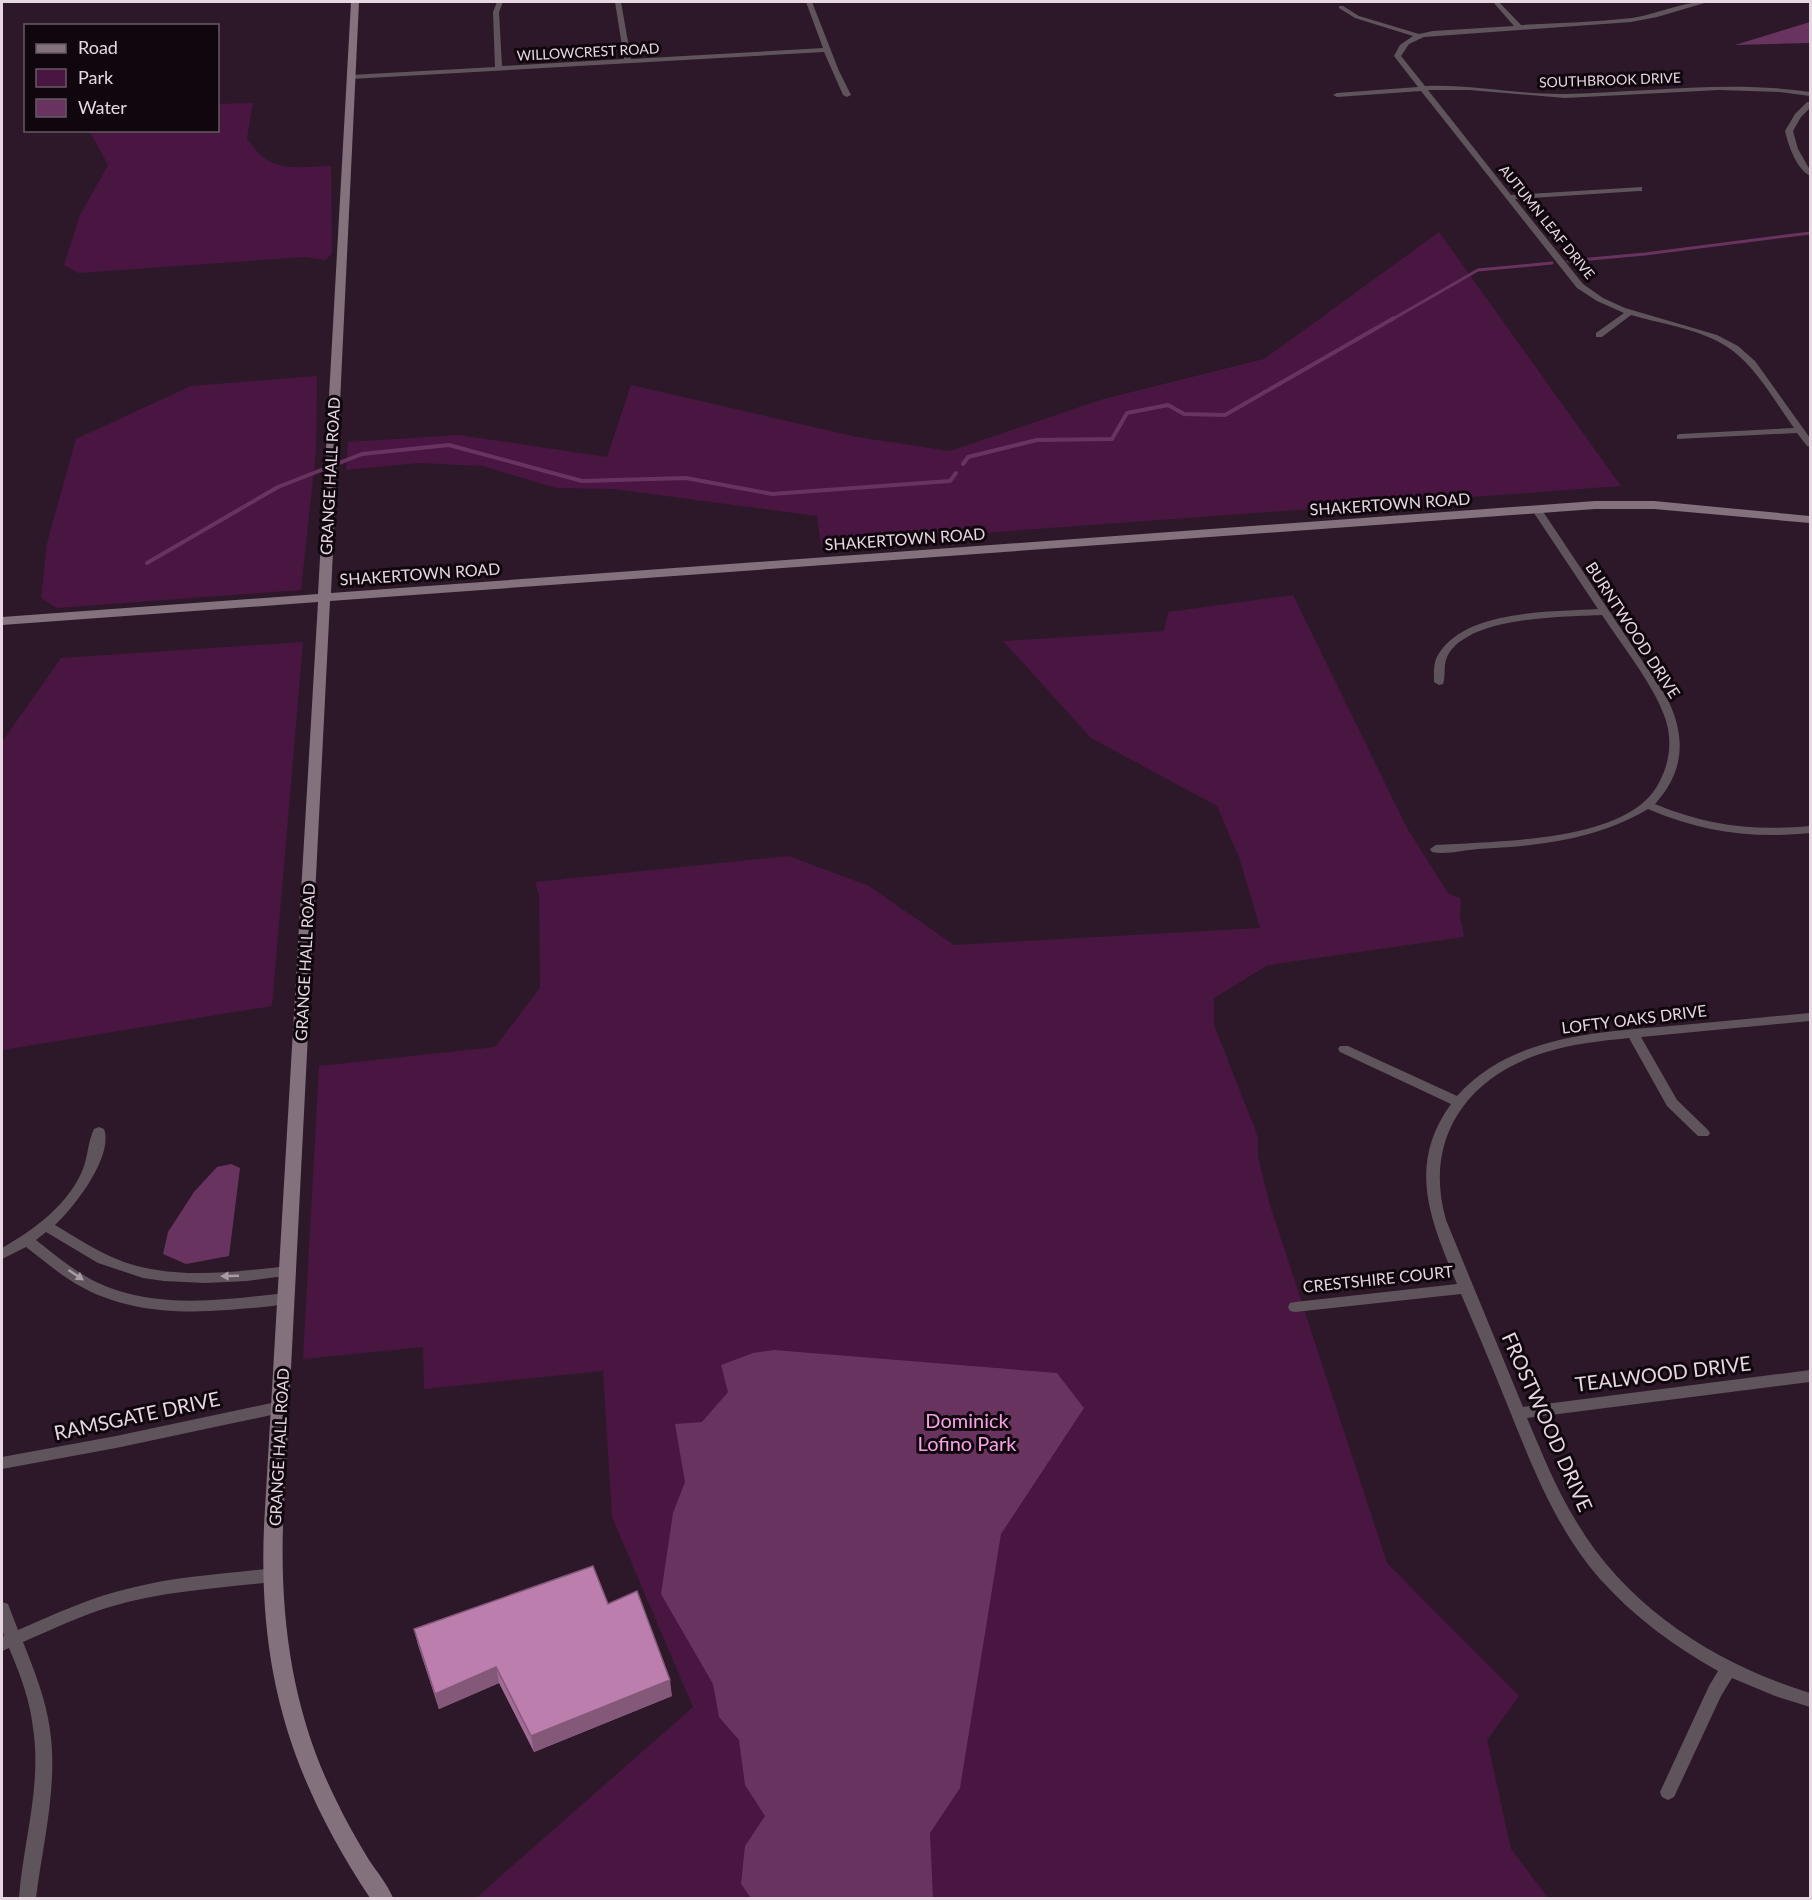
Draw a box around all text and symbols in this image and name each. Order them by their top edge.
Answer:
legend [24,24,219,132]
text: Road [78,36,118,58]
street label: WILLOWCREST ROAD [516,39,660,64]
text: Park [78,66,114,88]
street label: SOUTHBROOK DRIVE [1539,69,1681,90]
text: Water [78,96,127,118]
street label: AUTUMN LEAF DRIVE [1496,161,1599,282]
street label: GRANGE HALL ROAD [316,396,343,556]
street label: SHAKERTOWN ROAD [1309,488,1471,519]
street label: SHAKERTOWN ROAD [824,523,986,554]
street label: SHAKERTOWN ROAD [339,558,501,589]
street label: BURNTWOOD DRIVE [1582,558,1685,702]
street label: GRANGE HALL ROAD [291,882,318,1042]
street label: LOFTY OAKS DRIVE [1560,1000,1707,1037]
street label: CRESTSHIRE COURT [1302,1261,1455,1296]
one-way arrow [67,1269,83,1281]
one-way arrow [220,1272,239,1281]
street label: FROSTWOOD DRIVE [1498,1328,1598,1515]
street label: TEALWOOD DRIVE [1573,1350,1752,1396]
street label: GRANGE HALL ROAD [265,1367,292,1527]
street label: RAMSGATE DRIVE [52,1386,222,1444]
park label: Dominick Lofino Park [918,1408,1017,1455]

